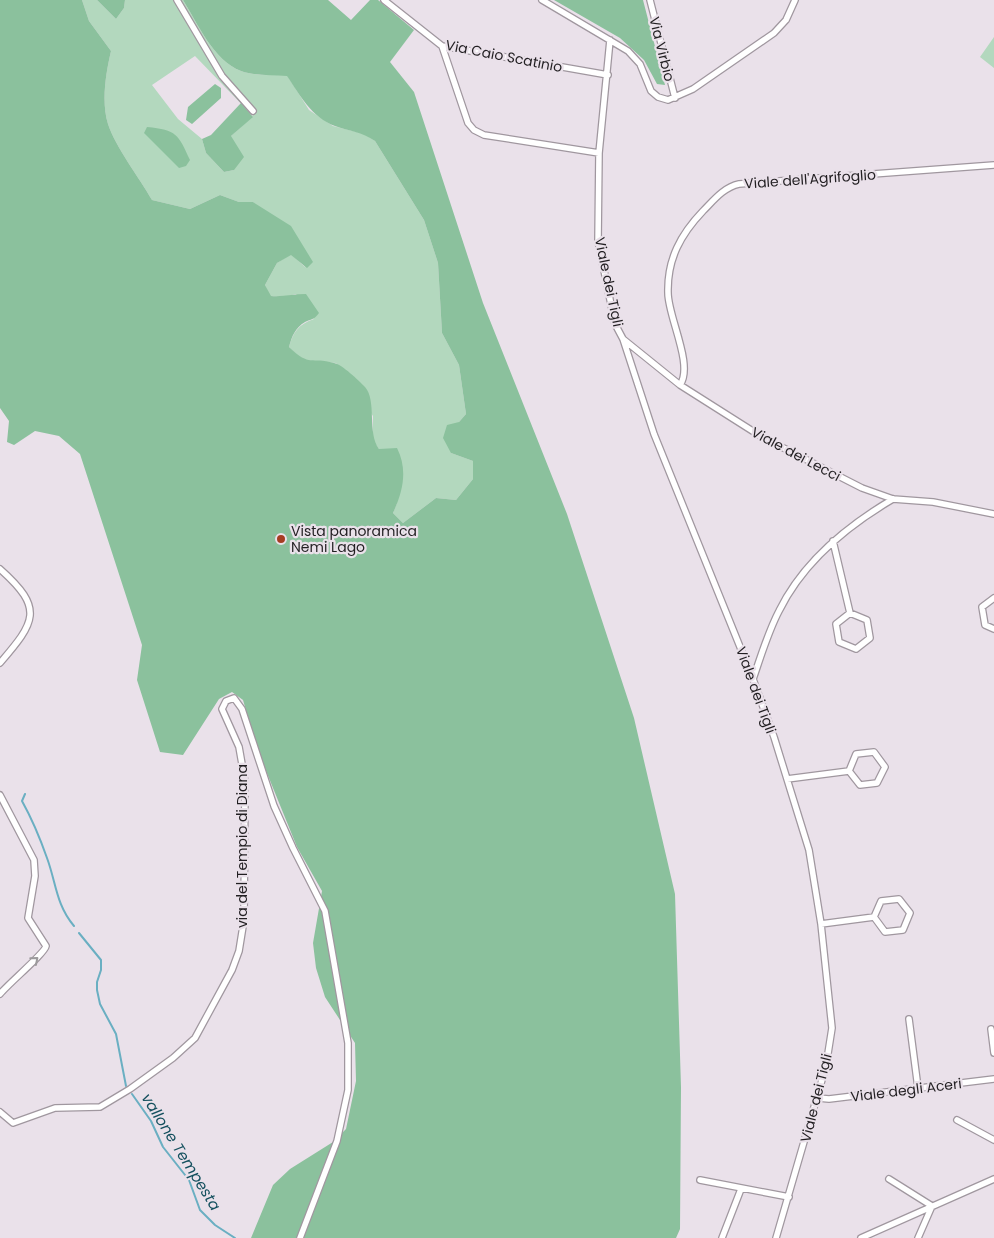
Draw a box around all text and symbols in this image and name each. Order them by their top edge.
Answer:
street label: Via Virbio [644,15,680,84]
street label: Via Caio Scatinio [444,35,564,77]
street label: Viale dell'Agrifoglio [743,164,877,194]
street label: Viale dei Tigli [590,235,628,329]
street label: Viale dei Lecci [748,422,844,486]
place label: Vista panoramica Nemi Lago [291,521,417,557]
marker: Vista panoramica Nemi Lago [275,533,287,545]
street label: Viale dei Tigli [731,644,781,736]
street label: via del Tempio di Diana [232,764,252,928]
one-way arrow [29,957,38,966]
street label: Viale dei Tigli [795,1051,837,1145]
street label: Viale degli Aceri [849,1073,963,1107]
water label: vallone Tempesta [137,1089,226,1214]

